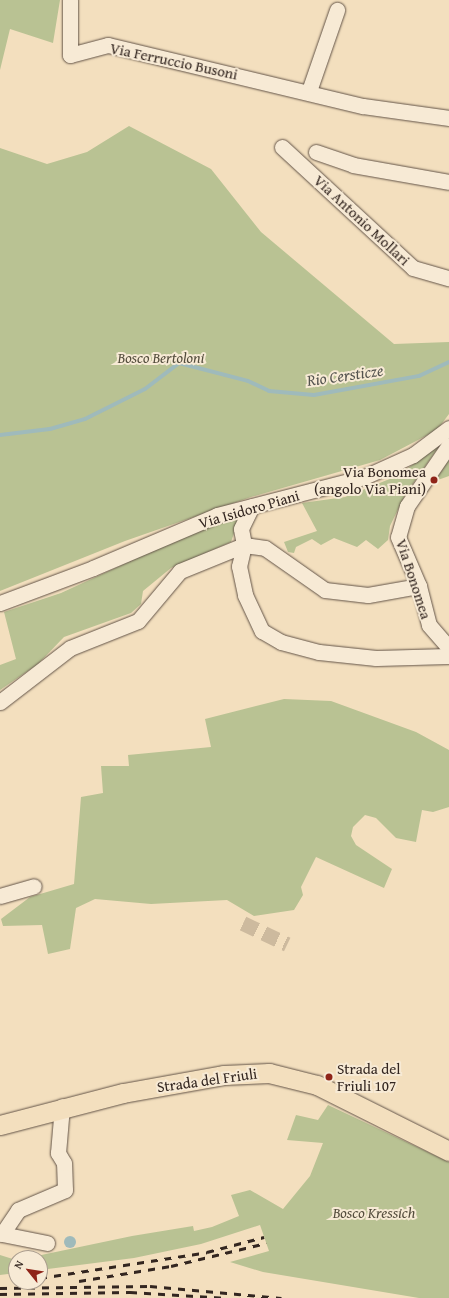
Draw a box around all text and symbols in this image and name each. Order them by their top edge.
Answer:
street label: Via Ferruccio Busoni [109,39,239,83]
street label: Via Antonio Mollari [310,171,414,269]
park label: Bosco Bertoloni [118,349,204,367]
water label: Rio Cersticze [306,360,384,390]
place label: Via Bonomea (angolo Via Piani) [314,462,426,497]
marker: Via Bonomea (angolo Via Piani) [429,475,439,485]
street label: Via Isidoro Piani [197,486,301,532]
street label: Via Bonomea [393,537,435,621]
place label: Strada del Friuli 107 [337,1059,400,1094]
street label: Strada del Friuli [156,1064,258,1096]
marker: Strada del Friuli 107 [324,1072,334,1082]
park label: Bosco Kressich [333,1204,415,1222]
north arrow [8,1250,48,1290]
text: N [10,1257,27,1272]

